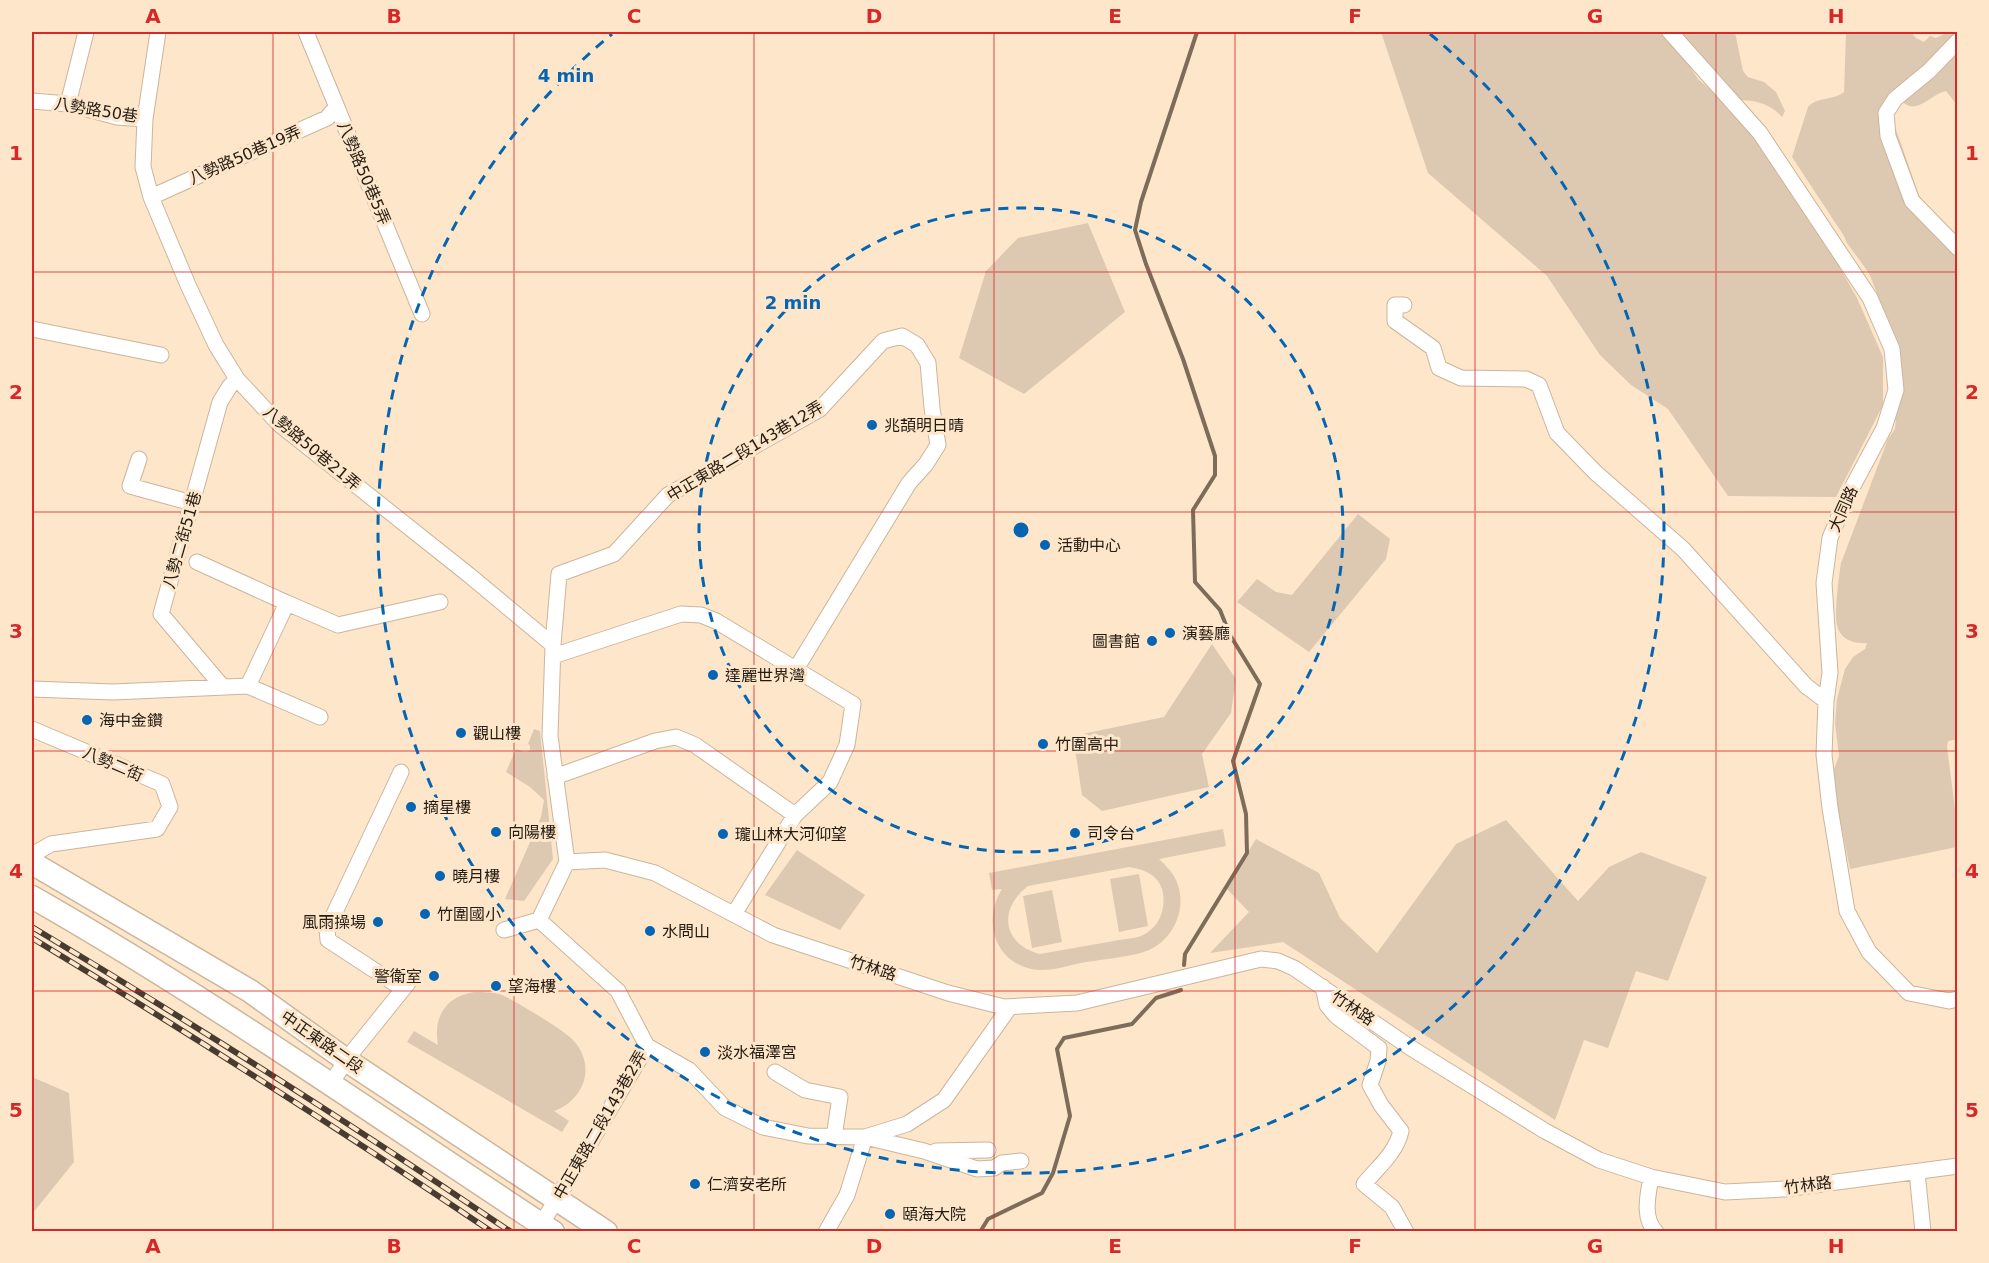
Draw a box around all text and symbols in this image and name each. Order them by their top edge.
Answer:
text: A [145,4,161,28]
text: B [386,4,402,28]
text: C [627,4,641,28]
text: D [866,4,882,28]
text: E [1108,4,1122,28]
text: F [1348,4,1362,28]
text: G [1587,4,1603,28]
text: H [1828,4,1844,28]
text: 4 min [538,65,594,86]
street label: 八勢路50巷 [53,94,139,126]
street label: 八勢路50巷5弄 [334,118,394,228]
street label: 八勢路50巷19弄 [186,122,304,188]
text: 1 [9,141,23,165]
text: 1 [1965,141,1979,165]
text: 2 min [765,292,821,313]
text: 2 [9,380,23,404]
text: 2 [1965,380,1979,404]
street label: 中正東路二段143巷12弄 [663,397,827,505]
street label: 八勢路50巷21弄 [260,402,364,494]
place label: 兆頡明日晴 [884,416,964,435]
marker: 兆頡明日晴 [865,418,879,432]
street label: 大同路 [1825,483,1861,535]
street label: 八勢二街51巷 [159,489,205,591]
centre of rings [1011,520,1031,540]
place label: 活動中心 [1057,536,1121,555]
marker: 活動中心 [1038,538,1052,552]
text: 3 [9,619,23,643]
text: 3 [1965,619,1979,643]
place label: 演藝廳 [1182,624,1230,643]
marker: 演藝廳 [1163,626,1177,640]
place label: 圖書館 [1092,632,1140,651]
marker: 圖書館 [1145,634,1159,648]
place label: 達麗世界灣 [725,666,805,685]
marker: 達麗世界灣 [706,668,720,682]
place label: 海中金鑽 [99,711,163,730]
marker: 海中金鑽 [80,713,94,727]
place label: 觀山樓 [473,724,521,743]
marker: 觀山樓 [454,726,468,740]
place label: 竹圍高中 [1055,735,1119,754]
marker: 竹圍高中 [1036,737,1050,751]
street label: 八勢二街 [80,743,146,785]
place label: 摘星樓 [423,798,471,817]
marker: 摘星樓 [404,800,418,814]
place label: 向陽樓 [508,823,556,842]
place label: 司令台 [1087,824,1135,843]
marker: 向陽樓 [489,825,503,839]
place label: 瓏山林大河仰望 [735,825,847,844]
marker: 司令台 [1068,826,1082,840]
marker: 瓏山林大河仰望 [716,827,730,841]
text: 4 [9,859,23,883]
text: 4 [1965,859,1979,883]
place label: 曉月樓 [452,867,500,886]
marker: 曉月樓 [433,869,447,883]
place label: 竹圍國小 [437,905,501,924]
marker: 竹圍國小 [418,907,432,921]
place label: 風雨操場 [302,913,366,932]
marker: 風雨操場 [371,915,385,929]
place label: 水問山 [662,922,710,941]
marker: 水問山 [643,924,657,938]
street label: 竹林路 [847,952,899,984]
place label: 警衛室 [374,967,422,986]
marker: 警衛室 [427,969,441,983]
place label: 望海樓 [508,977,556,996]
marker: 望海樓 [489,979,503,993]
street label: 竹林路 [1328,987,1378,1029]
street label: 中正東路二段 [277,1007,367,1077]
place label: 淡水福澤宮 [717,1043,797,1062]
marker: 淡水福澤宮 [698,1045,712,1059]
street label: 中正東路二段143巷2弄 [550,1047,650,1203]
text: 5 [9,1098,23,1122]
text: 5 [1965,1098,1979,1122]
street label: 竹林路 [1783,1173,1833,1197]
place label: 仁濟安老所 [707,1175,787,1194]
marker: 仁濟安老所 [688,1177,702,1191]
place label: 頤海大院 [902,1205,966,1224]
marker: 頤海大院 [883,1207,897,1221]
text: A [145,1234,161,1258]
text: B [386,1234,402,1258]
text: C [627,1234,641,1258]
text: D [866,1234,882,1258]
text: E [1108,1234,1122,1258]
text: F [1348,1234,1362,1258]
text: G [1587,1234,1603,1258]
text: H [1828,1234,1844,1258]

